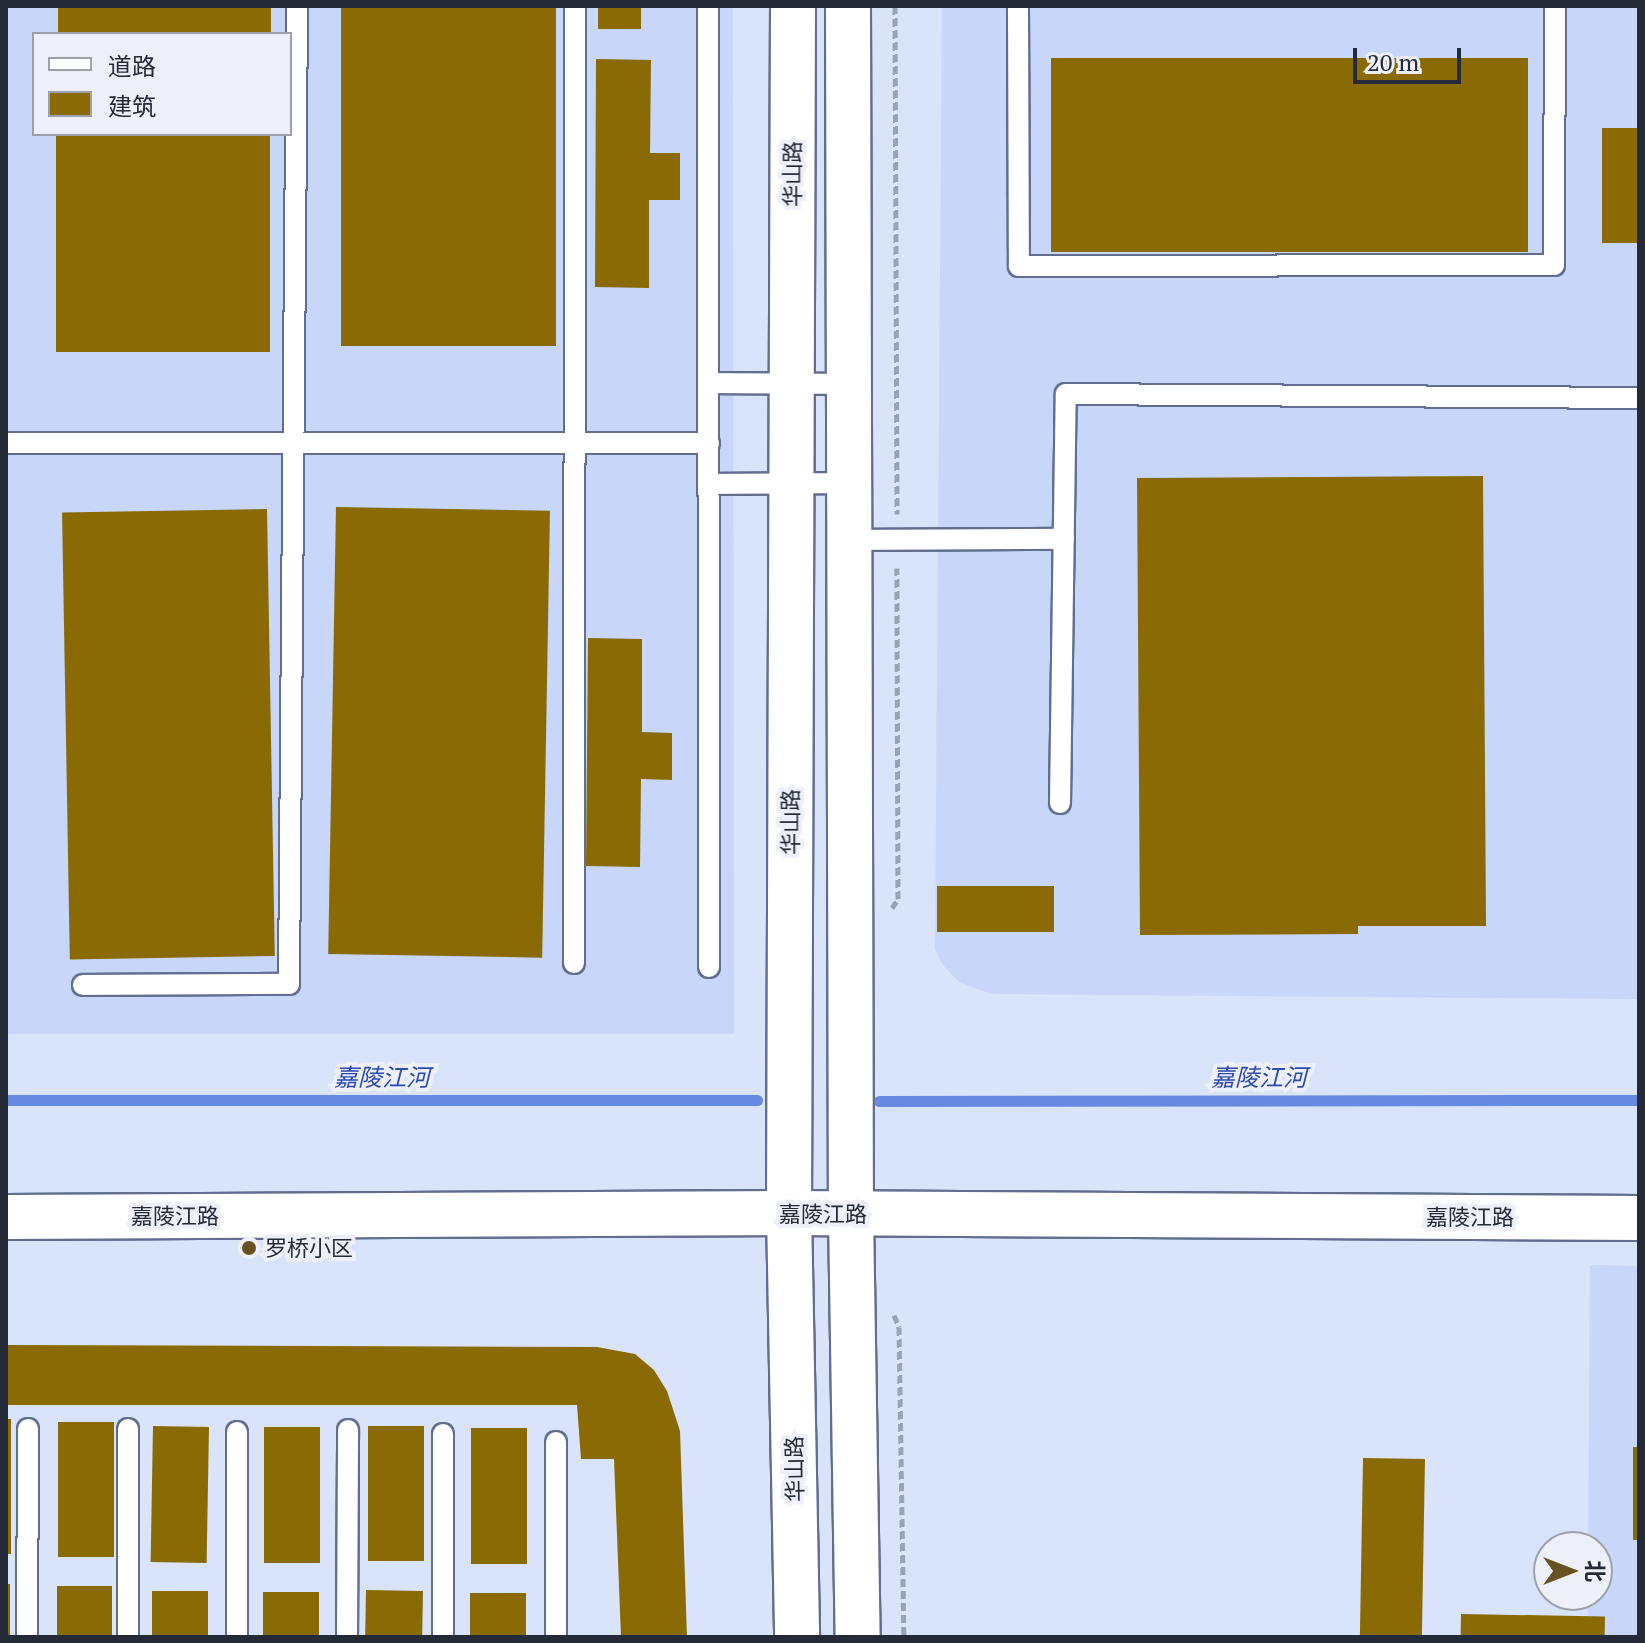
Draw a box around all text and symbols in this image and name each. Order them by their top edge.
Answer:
legend [32,32,292,136]
scale bar [1357,32,1465,82]
text: 20 m [1367,46,1419,78]
text: 道路 [108,50,156,82]
text: 建筑 [108,90,156,122]
street label: 华山路 [779,141,805,207]
street label: 华山路 [777,789,803,855]
water label: 嘉陵江河 [334,1064,430,1092]
water label: 嘉陵江河 [1211,1064,1307,1092]
street label: 嘉陵江路 [779,1201,867,1227]
street label: 嘉陵江路 [131,1203,219,1229]
street label: 嘉陵江路 [1426,1204,1514,1230]
place label: 罗桥小区 [265,1235,353,1261]
marker: 罗桥小区 [240,1239,258,1257]
street label: 华山路 [780,1436,808,1502]
north arrow [1533,1531,1613,1611]
text: 北 [1581,1560,1610,1582]

